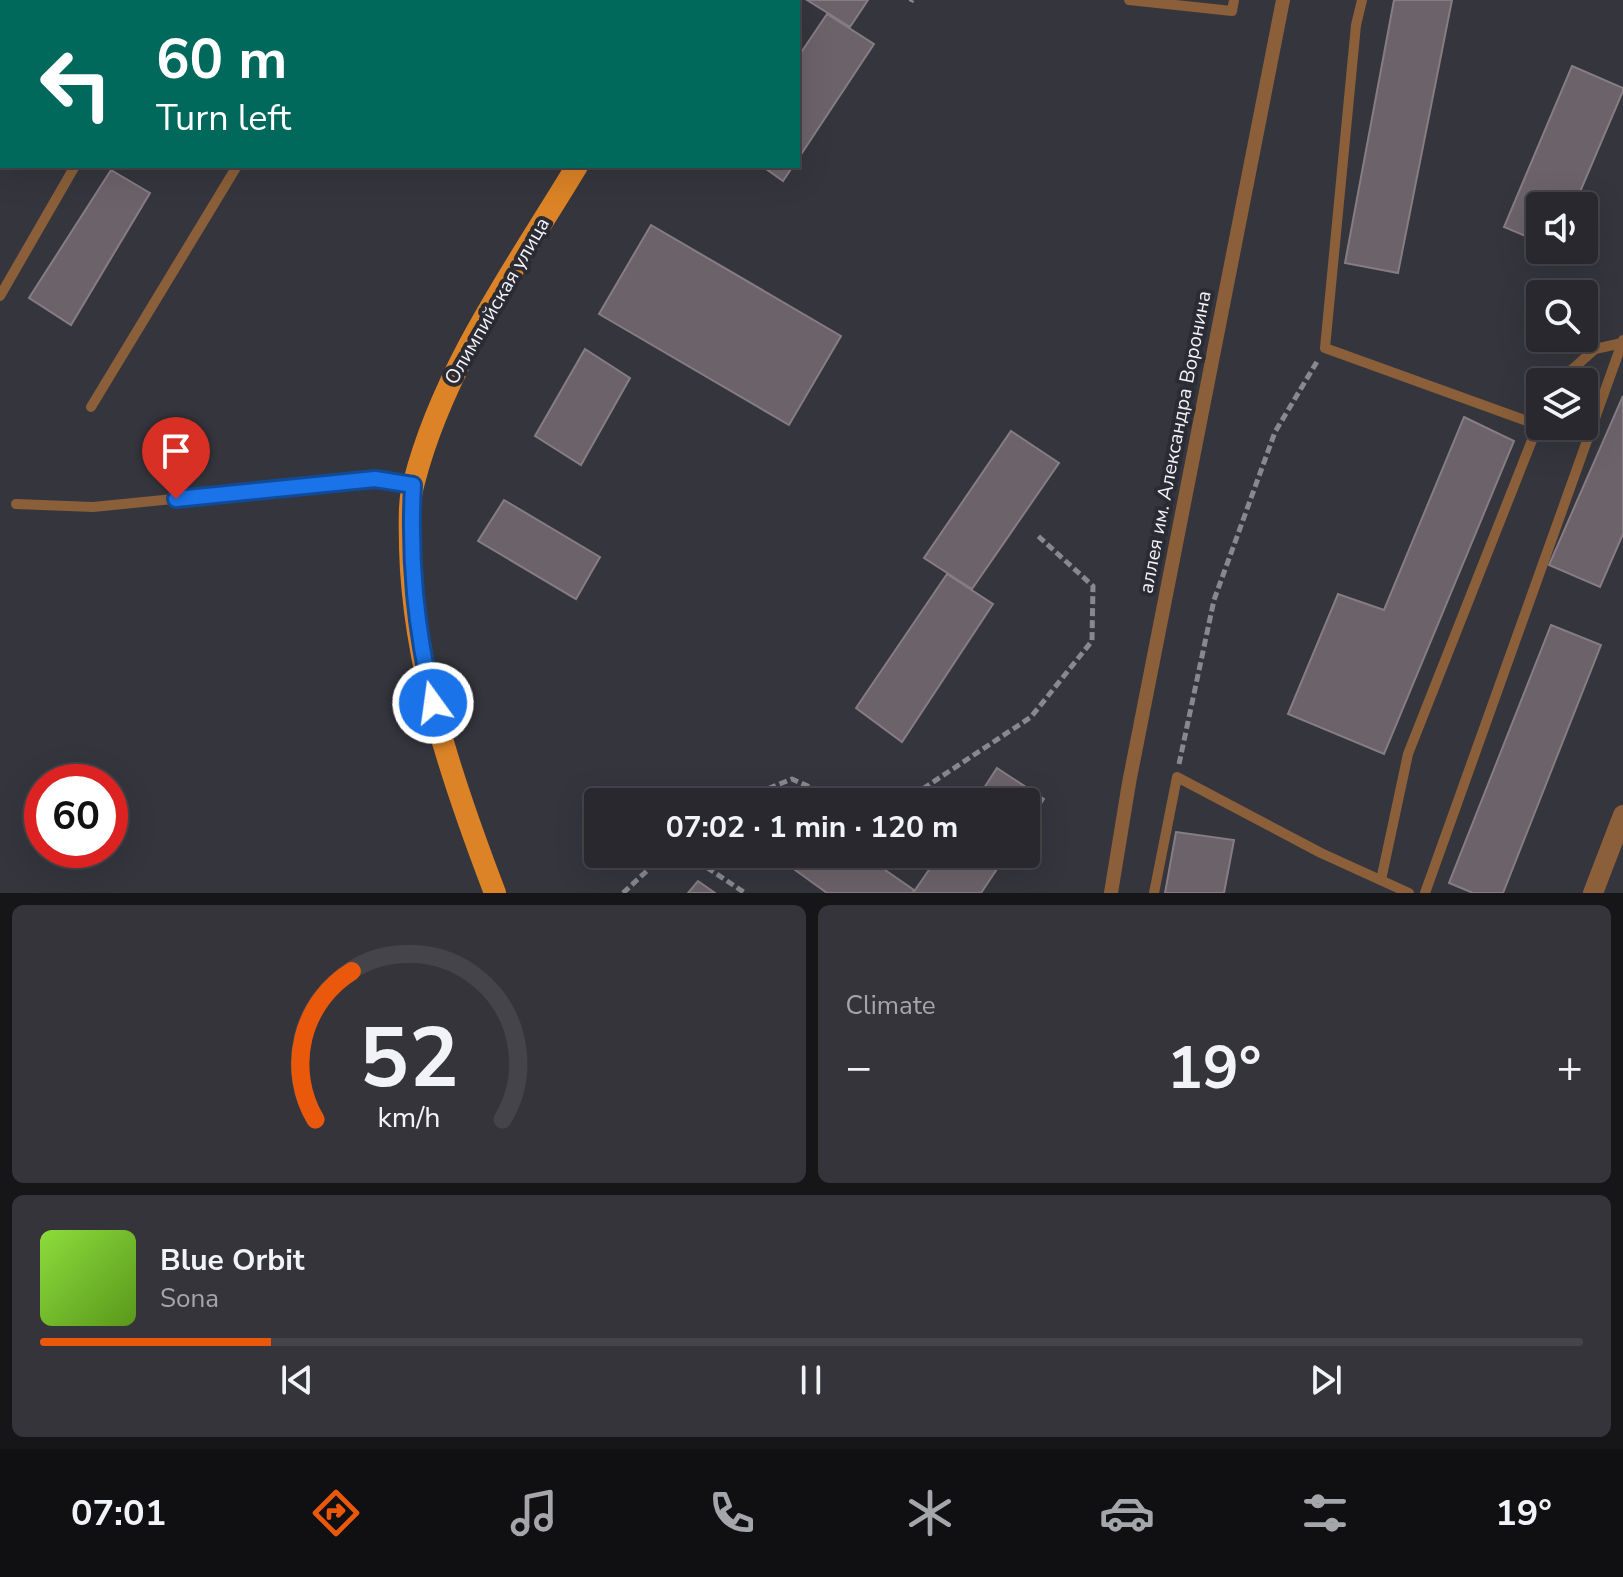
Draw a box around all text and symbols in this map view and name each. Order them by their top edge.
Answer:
text: 60 m [156,21,287,98]
icon: left [24,32,128,136]
text: Turn left [156,94,291,143]
map controls [1526,192,1598,440]
button: sound [1526,192,1598,264]
street label: Олимпийская улица [438,212,556,390]
button: search [1526,280,1598,352]
street label: аллея им. Александра Воронина [1132,288,1218,596]
button: layers [1526,368,1598,440]
pin [142,417,210,499]
icon: arrive [154,429,198,473]
position arrow [391,661,475,745]
speed limit sign: 60 [24,764,128,868]
text: 07:02 · 1 min · 120 m [666,807,958,848]
text: Climate [846,988,936,1023]
text: 52 [359,1002,459,1115]
text: 19° [1167,1027,1262,1109]
text: − [846,1038,872,1098]
text: + [1557,1038,1583,1098]
text: km/h [377,1098,440,1137]
text: Blue Orbit [160,1240,304,1281]
text: Sona [160,1281,219,1316]
icon: previous [275,1358,319,1402]
icon: pause [789,1358,833,1402]
icon: next [1304,1358,1348,1402]
icon: directions [308,1485,364,1541]
icon: music [506,1485,562,1541]
icon: phone [704,1485,760,1541]
icon: climate [902,1485,958,1541]
icon: car [1099,1485,1155,1541]
icon: filters [1297,1485,1353,1541]
text: 07:01 [71,1489,166,1538]
text: 19° [1495,1489,1552,1538]

